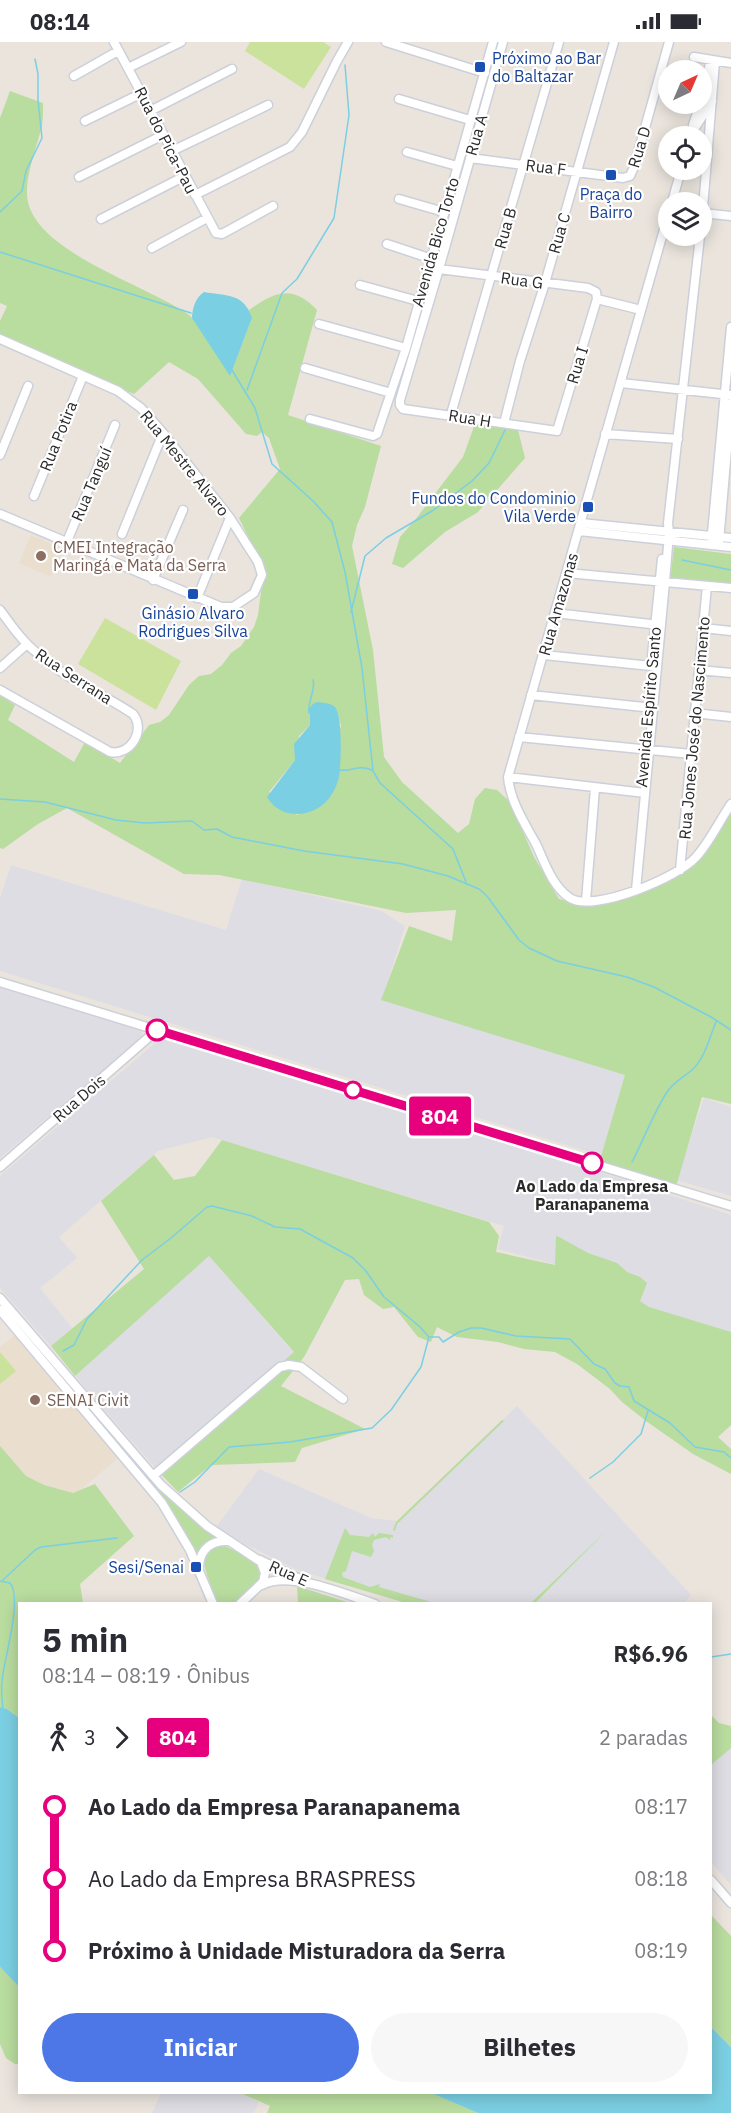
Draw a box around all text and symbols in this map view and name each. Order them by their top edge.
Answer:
text: 08:14 [30,7,90,36]
place label: Próximo ao Bar do Baltazar [492,48,601,86]
marker: Próximo ao Bar do Baltazar [473,60,487,74]
north arrow [658,60,712,114]
map controls [658,60,712,246]
street label: Rua do Pica-Pau [130,83,202,197]
street label: Rua A [461,112,491,158]
street label: Rua D [623,124,655,170]
button: locate [658,126,712,180]
street label: Rua F [525,155,567,179]
marker: Praça do Bairro [604,168,618,182]
street label: Avenida Bico Torto [407,175,463,309]
place label: Praça do Bairro [580,184,642,222]
button: layers [658,192,712,246]
street label: Rua B [490,205,520,251]
street label: Rua C [544,210,574,256]
street label: Rua G [499,267,545,293]
street label: Rua I [562,344,592,386]
street label: Rua Potira [35,398,81,474]
street label: Rua H [447,405,493,431]
street label: Rua Mestre Alvaro [136,406,234,520]
street label: Rua Tanguí [66,444,116,524]
place label: Fundos do Condominio Vila Verde [411,488,576,526]
marker: Fundos do Condominio Vila Verde [581,500,595,514]
place label: CMEI Integração Maringá e Mata da Serra [53,537,227,575]
marker: CMEI Integração Maringá e Mata da Serra [34,549,48,563]
street label: Rua Amazonas [534,550,582,658]
marker: Ginásio Alvaro Rodrigues Silva [186,587,200,601]
place label: Ginásio Alvaro Rodrigues Silva [138,603,248,641]
street label: Rua Jones José do Nascimento [674,616,714,840]
street label: Avenida Espírito Santo [631,626,665,788]
street label: Rua Serrana [32,644,117,708]
unlabelled marker [146,1019,168,1041]
street label: Rua Dois [49,1070,109,1126]
unlabelled marker [344,1081,362,1099]
line badge: 804 [406,1096,474,1136]
text: 804 [421,1102,459,1130]
marker: Ao Lado da Empresa Paranapanema [581,1152,603,1174]
place label: Ao Lado da Empresa Paranapanema [516,1176,668,1214]
place label: SENAI Civit [47,1390,129,1410]
marker: SENAI Civit [28,1393,42,1407]
street label: Rua E [266,1556,312,1590]
place label: Sesi/Senai [109,1557,184,1577]
marker: Sesi/Senai [189,1560,203,1574]
text: 5 min [42,1618,128,1661]
text: R$6.96 [614,1639,688,1668]
text: 08:14 – 08:19 · Ônibus [42,1662,250,1689]
icon: walk [42,1721,75,1754]
icon: forward [105,1721,138,1754]
text: 804 [159,1723,197,1751]
text: 3 [84,1724,96,1751]
text: 2 paradas [599,1724,688,1751]
text: Ao Lado da Empresa Paranapanema [88,1792,460,1821]
text: 08:17 [634,1793,688,1820]
text: Ao Lado da Empresa BRASPRESS [88,1864,416,1893]
text: 08:18 [634,1865,688,1892]
text: Próximo à Unidade Misturadora da Serra [88,1936,505,1965]
text: 08:19 [634,1937,688,1964]
button: Iniciar [42,2013,359,2082]
button: Bilhetes [371,2013,688,2082]

